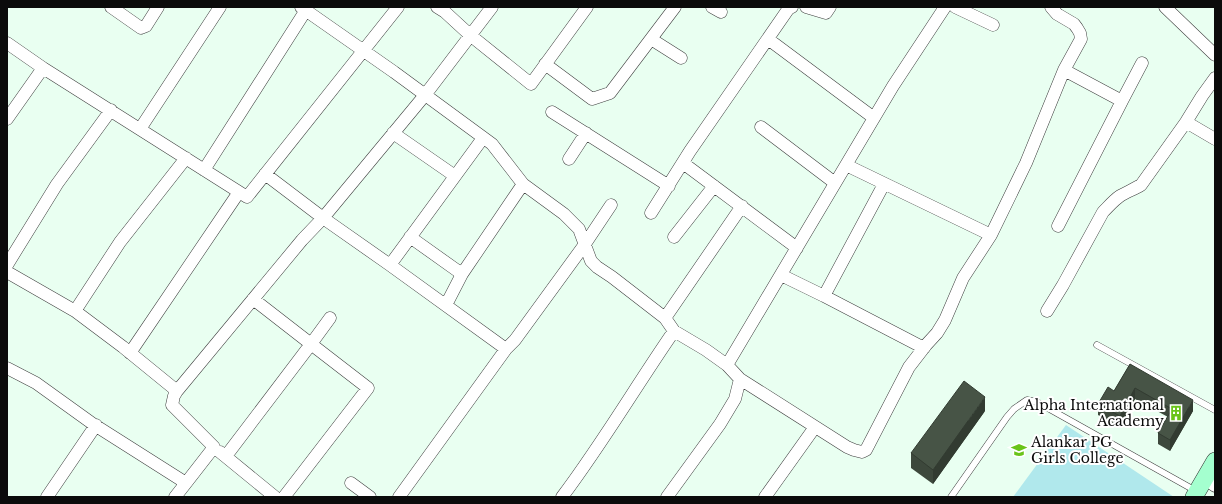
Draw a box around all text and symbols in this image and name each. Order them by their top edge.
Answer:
place label: Alpha International Academy [1023,396,1164,430]
building icon: Alpha International Academy [1167,404,1185,422]
place label: Alankar PG Girls College [1030,433,1123,467]
school or university icon: Alankar PG Girls College [1010,441,1028,459]

